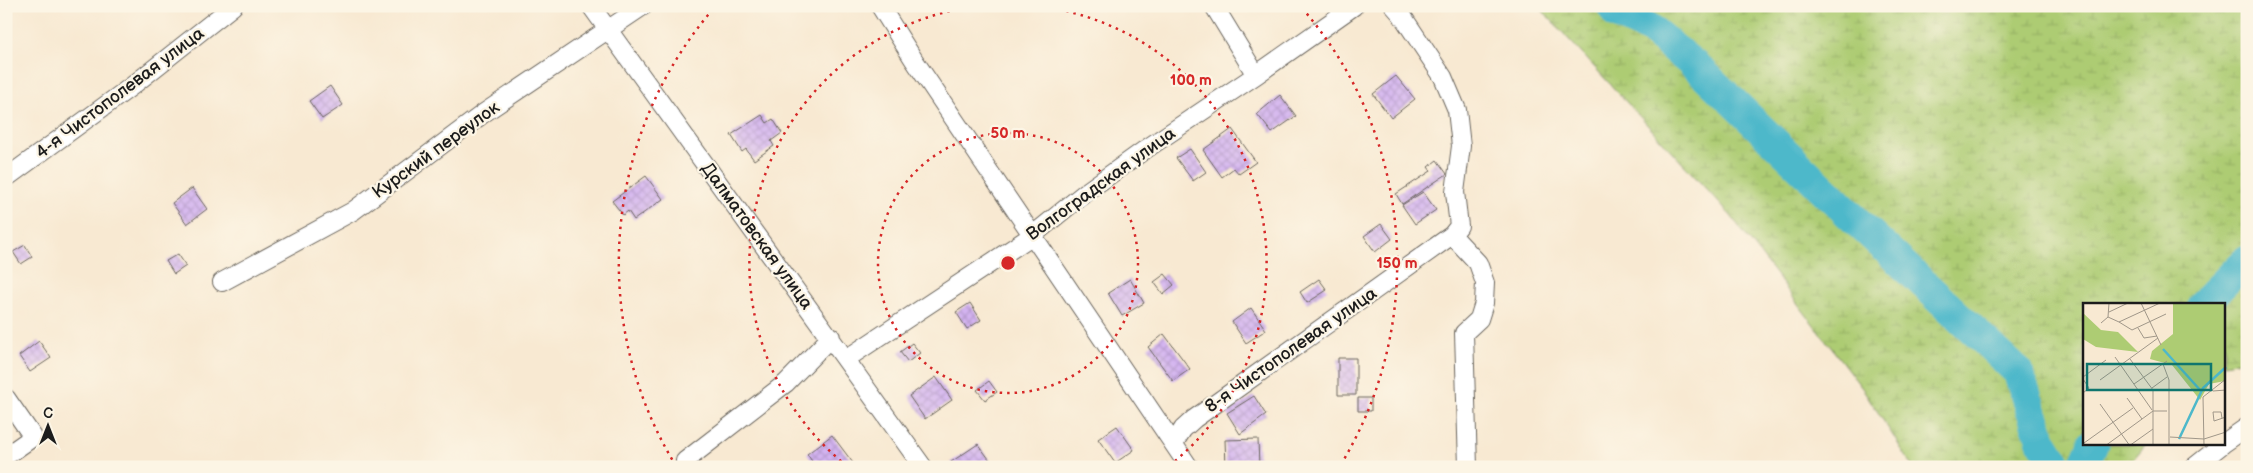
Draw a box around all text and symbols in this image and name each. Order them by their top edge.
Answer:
street label: 4-я Чистополевая улица [32,23,209,163]
text: 100 m [1170,71,1212,90]
street label: Курский переулок [368,97,504,203]
street label: Волгоградская улица [1022,123,1180,245]
text: 50 m [991,124,1026,143]
street label: Далматовская улица [697,159,818,314]
centre of rings [999,254,1017,272]
text: 150 m [1376,254,1418,273]
street label: 8-я Чистополевая улица [1201,282,1381,417]
inset map [2083,303,2226,446]
north arrow [22,400,72,450]
text: С [43,405,53,422]

